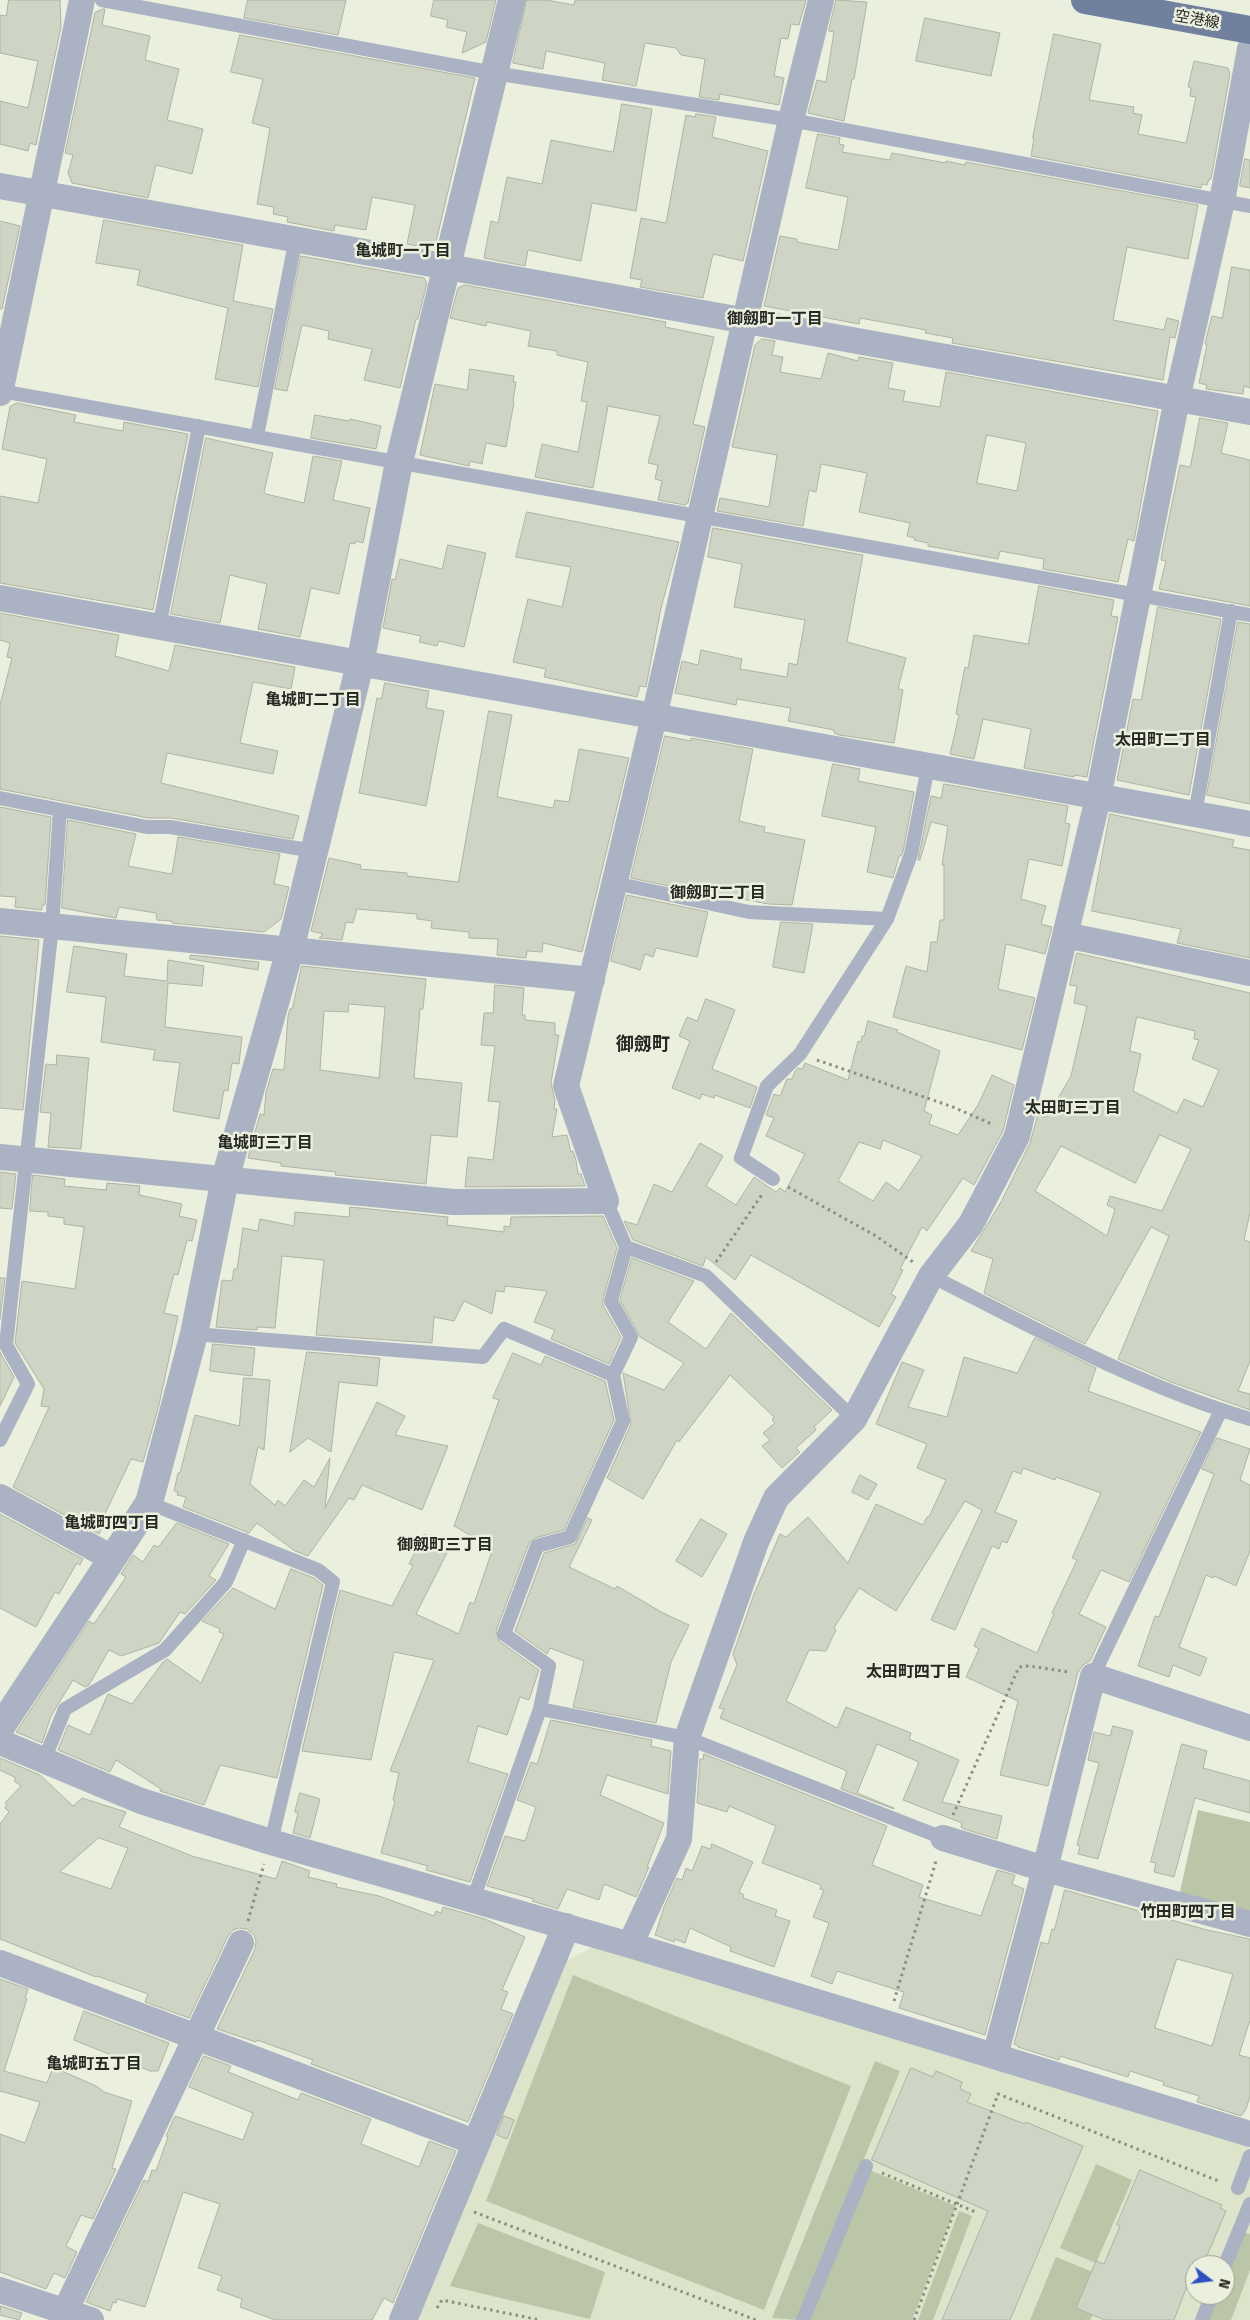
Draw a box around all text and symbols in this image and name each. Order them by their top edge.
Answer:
street label: 空港線 [1173,7,1221,33]
district label: 亀城町一丁目 [355,242,451,262]
district label: 御劔町一丁目 [727,310,823,330]
district label: 亀城町二丁目 [265,691,361,711]
district label: 太田町二丁目 [1115,731,1211,751]
district label: 御劔町二丁目 [670,884,766,904]
district label: 御劔町 [616,1034,670,1056]
district label: 太田町三丁目 [1025,1099,1121,1119]
district label: 亀城町三丁目 [217,1134,313,1154]
district label: 亀城町四丁目 [64,1514,160,1534]
district label: 御劔町三丁目 [397,1536,493,1556]
district label: 太田町四丁目 [866,1663,962,1683]
district label: 竹田町四丁目 [1140,1903,1236,1923]
district label: 亀城町五丁目 [46,2055,142,2075]
north arrow [1185,2255,1235,2305]
text: N [1215,2277,1233,2290]

